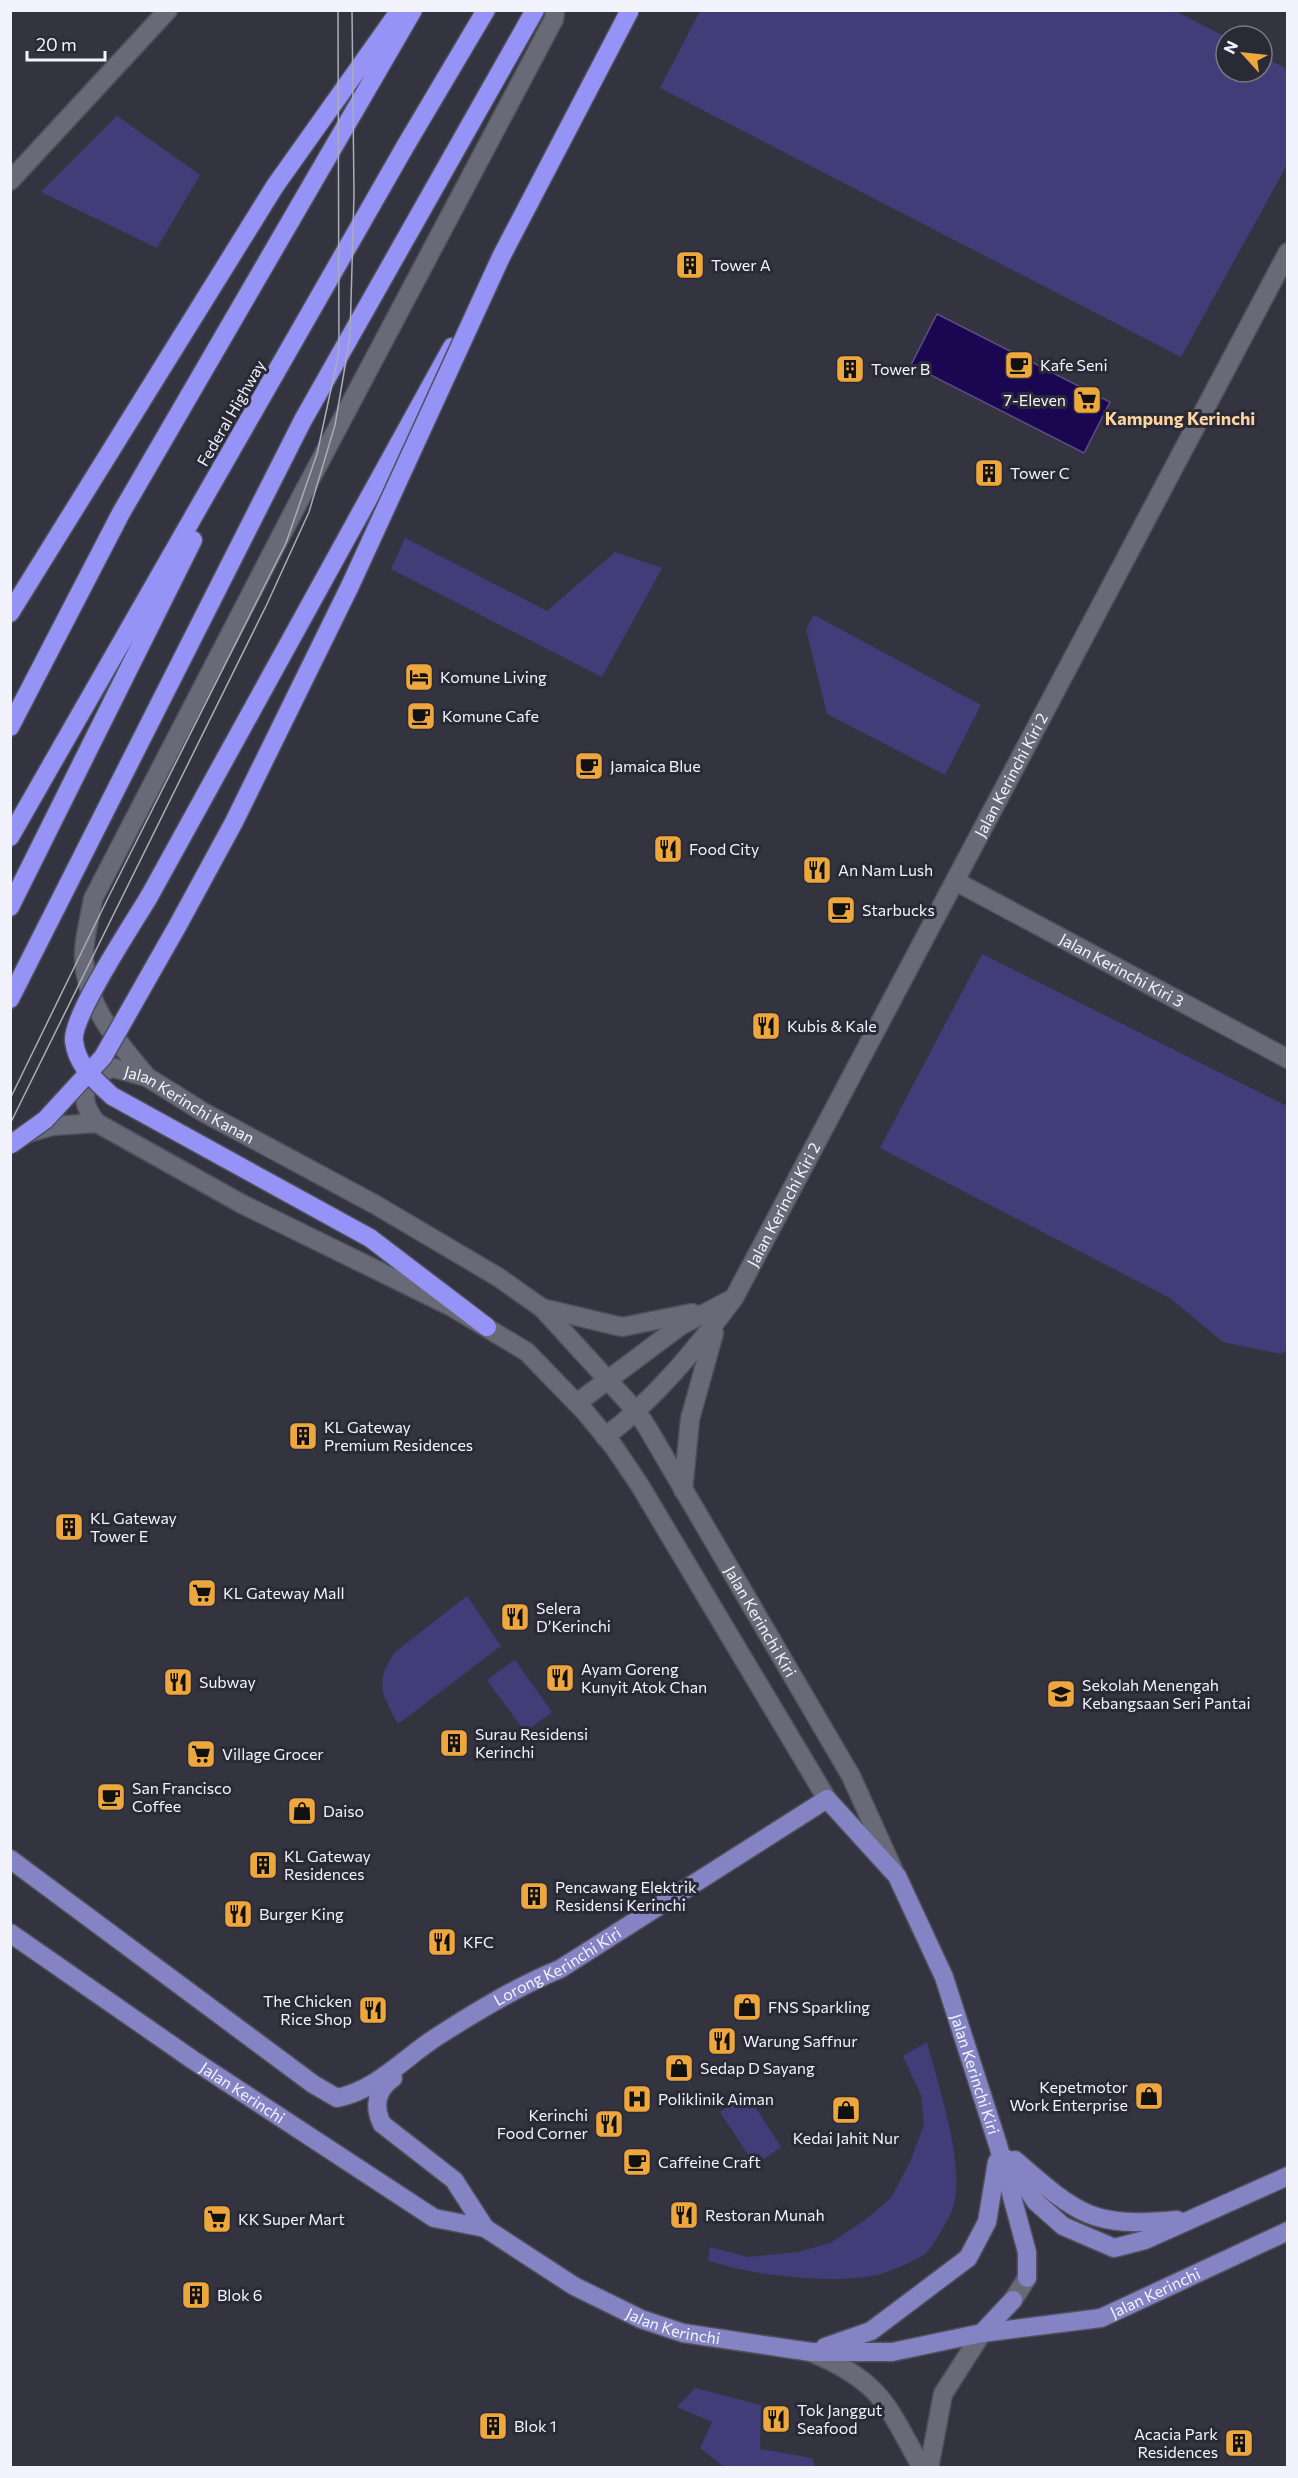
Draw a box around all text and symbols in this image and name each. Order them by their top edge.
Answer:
scale bar [27,24,105,62]
north arrow [1214,24,1274,84]
text: 20 m [36,33,77,55]
text: N [1219,37,1241,57]
building icon: Tower A [674,249,706,281]
place label: Tower A [711,255,771,274]
cafe icon: Kafe Seni [1003,349,1035,381]
building icon: Tower B [834,353,866,385]
place label: Kafe Seni [1040,355,1108,374]
street label: Federal Highway [192,356,269,469]
place label: Tower B [871,359,930,378]
supermarket icon: 7-Eleven [1071,384,1103,416]
place label: 7-Eleven [1003,390,1066,409]
district label: Kampung Kerinchi [1105,407,1255,429]
building icon: Tower C [973,457,1005,489]
place label: Tower C [1010,463,1070,482]
hotel icon: Komune Living [403,661,435,693]
place label: Komune Living [440,667,547,686]
cafe icon: Komune Cafe [405,700,437,732]
place label: Komune Cafe [442,706,539,725]
street label: Jalan Kerinchi Kiri 2 [970,709,1051,840]
cafe icon: Jamaica Blue [573,750,605,782]
place label: Jamaica Blue [610,756,701,775]
restaurant icon: Food City [652,833,684,865]
place label: Food City [689,839,759,858]
restaurant icon: An Nam Lush [801,854,833,886]
place label: An Nam Lush [838,860,933,879]
cafe icon: Starbucks [825,894,857,926]
place label: Starbucks [862,900,935,919]
street label: Jalan Kerinchi Kiri 3 [1057,929,1187,1011]
restaurant icon: Kubis & Kale [750,1010,782,1042]
place label: Kubis & Kale [787,1016,877,1035]
street label: Jalan Kerinchi Kanan [122,1061,258,1147]
street label: Jalan Kerinchi Kiri 2 [742,1139,824,1270]
place label: KL Gateway Premium Residences [324,1417,473,1454]
building icon: KL Gateway Premium Residences [287,1420,319,1452]
place label: KL Gateway Tower E [90,1508,177,1545]
building icon: KL Gateway Tower E [53,1511,85,1543]
street label: Jalan Kerinchi Kiri [721,1562,801,1680]
supermarket icon: KL Gateway Mall [186,1577,218,1609]
place label: KL Gateway Mall [223,1583,345,1602]
place label: Selera D’Kerinchi [536,1598,611,1635]
restaurant icon: Selera D’Kerinchi [499,1601,531,1633]
place label: Ayam Goreng Kunyit Atok Chan [581,1659,707,1696]
restaurant icon: Ayam Goreng Kunyit Atok Chan [544,1662,576,1694]
restaurant icon: Subway [162,1666,194,1698]
place label: Subway [199,1672,256,1691]
place label: Sekolah Menengah Kebangsaan Seri Pantai [1082,1675,1251,1712]
school or university icon: Sekolah Menengah Kebangsaan Seri Pantai [1045,1678,1077,1710]
place label: Surau Residensi Kerinchi [475,1724,588,1761]
building icon: Surau Residensi Kerinchi [438,1727,470,1759]
supermarket icon: Village Grocer [185,1738,217,1770]
place label: Village Grocer [222,1744,324,1763]
place label: San Francisco Coffee [132,1778,231,1815]
cafe icon: San Francisco Coffee [95,1781,127,1813]
shop icon: Daiso [286,1795,318,1827]
place label: Daiso [323,1801,364,1820]
place label: KL Gateway Residences [284,1846,371,1883]
building icon: KL Gateway Residences [247,1849,279,1881]
place label: Pencawang Elektrik Residensi Kerinchi [555,1877,697,1914]
building icon: Pencawang Elektrik Residensi Kerinchi [518,1880,550,1912]
restaurant icon: Burger King [222,1898,254,1930]
place label: Burger King [259,1904,344,1923]
street label: Lorong Kerinchi Kiri [490,1923,624,2009]
restaurant icon: KFC [426,1926,458,1958]
place label: KFC [463,1932,494,1951]
place label: The Chicken Rice Shop [263,1991,352,2028]
shop icon: FNS Sparkling [731,1991,763,2023]
restaurant icon: The Chicken Rice Shop [357,1994,389,2026]
place label: FNS Sparkling [768,1997,870,2016]
street label: Jalan Kerinchi Kiri [947,2011,1004,2137]
restaurant icon: Warung Saffnur [706,2025,738,2057]
place label: Warung Saffnur [743,2031,858,2050]
shop icon: Sedap D Sayang [663,2052,695,2084]
street label: Jalan Kerinchi [197,2057,289,2127]
place label: Sedap D Sayang [700,2058,815,2077]
place label: Kepetmotor Work Enterprise [1009,2077,1129,2114]
shop icon: Kepetmotor Work Enterprise [1133,2080,1165,2112]
hospital icon: Poliklinik Aiman [621,2083,653,2115]
place label: Poliklinik Aiman [658,2089,774,2108]
shop icon: Kedai Jahit Nur [830,2094,862,2126]
place label: Kerinchi Food Corner [497,2105,589,2142]
restaurant icon: Kerinchi Food Corner [593,2108,625,2140]
place label: Kedai Jahit Nur [793,2128,900,2147]
cafe icon: Caffeine Craft [621,2146,653,2178]
place label: Caffeine Craft [658,2152,761,2171]
restaurant icon: Restoran Munah [668,2199,700,2231]
supermarket icon: KK Super Mart [201,2203,233,2235]
place label: Restoran Munah [705,2205,825,2224]
place label: KK Super Mart [238,2209,345,2228]
street label: Jalan Kerinchi [1107,2263,1203,2322]
building icon: Blok 6 [180,2279,212,2311]
place label: Blok 6 [217,2285,262,2304]
street label: Jalan Kerinchi [623,2303,722,2347]
place label: Tok Janggut Seafood [797,2400,883,2437]
restaurant icon: Tok Janggut Seafood [760,2403,792,2435]
building icon: Blok 1 [477,2410,509,2442]
place label: Blok 1 [514,2416,557,2435]
place label: Acacia Park Residences [1134,2424,1218,2461]
building icon: Acacia Park Residences [1223,2427,1255,2459]

